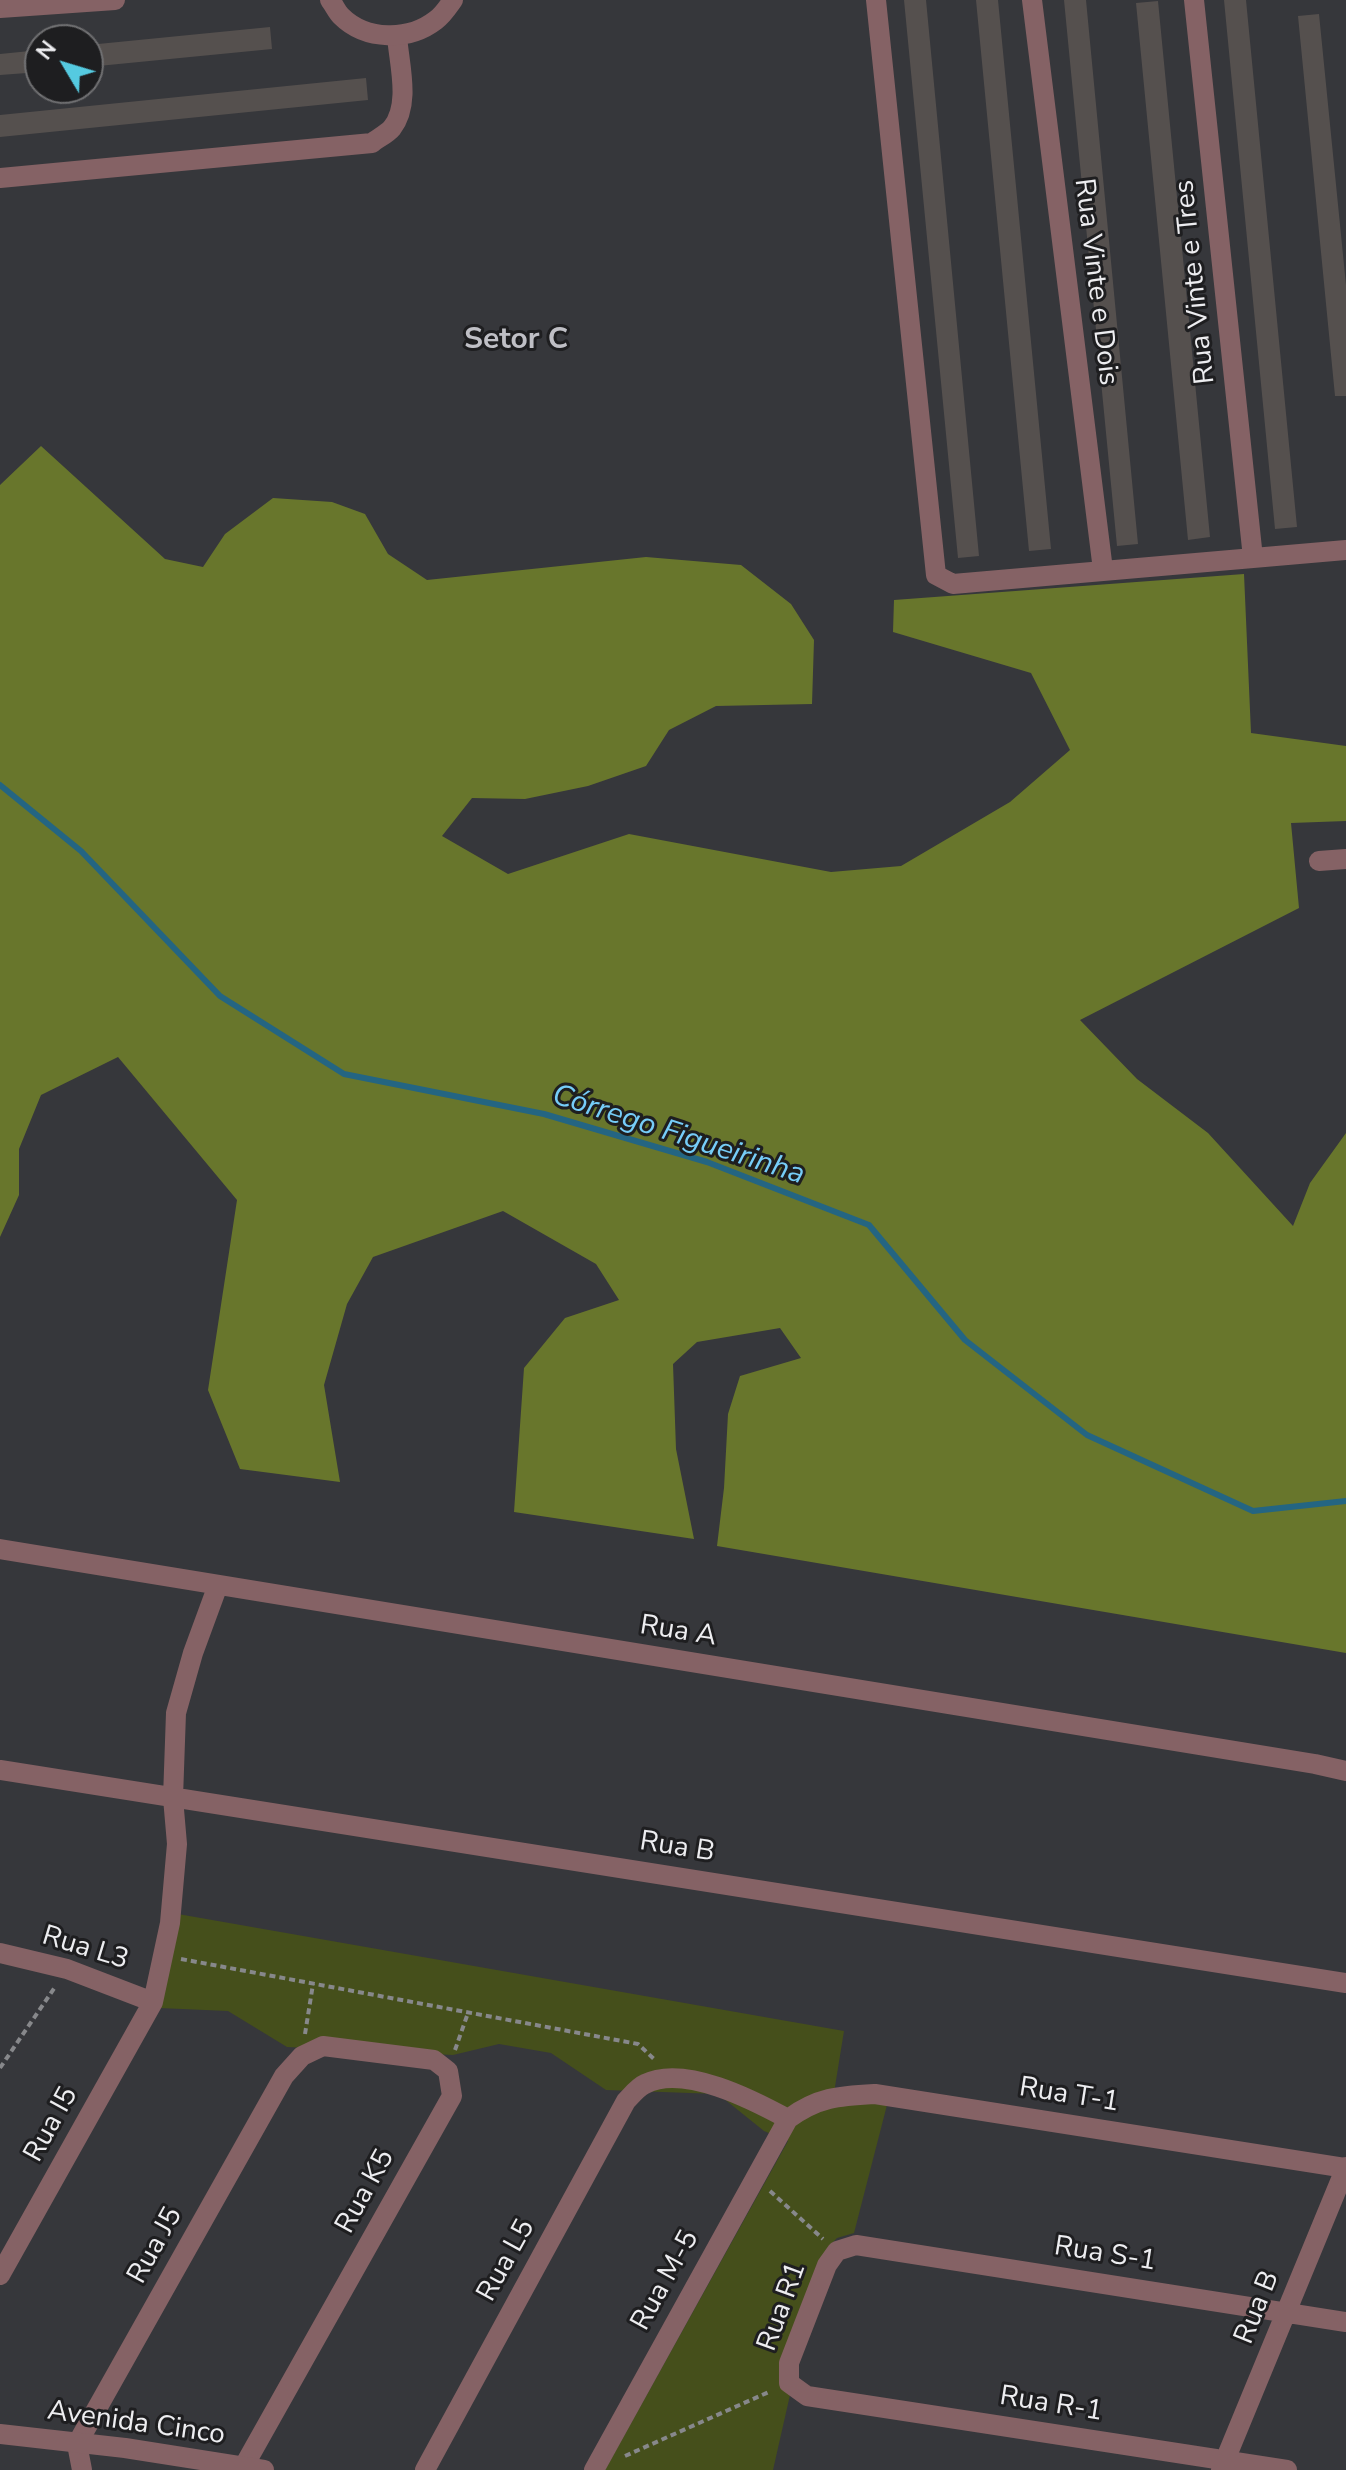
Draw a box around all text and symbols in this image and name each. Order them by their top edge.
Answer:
north arrow [24,24,104,104]
text: N [30,35,64,66]
street label: Rua Vinte e Dois [1066,177,1124,387]
street label: Rua Vinte e Tres [1169,178,1223,386]
district label: Setor C [464,323,568,359]
water label: Córrego Figueirinha [547,1078,809,1194]
street label: Rua A [637,1609,719,1655]
street label: Rua B [637,1826,717,1870]
street label: Rua L3 [38,1920,132,1978]
street label: Rua T-1 [1017,2072,1121,2120]
street label: Rua I5 [18,2082,86,2168]
street label: Rua K5 [329,2144,403,2240]
street label: Rua J5 [121,2202,191,2290]
street label: Rua L5 [471,2214,543,2308]
street label: Rua M-5 [625,2225,707,2337]
street label: Rua S-1 [1052,2230,1158,2280]
street label: Rua R1 [751,2258,815,2356]
street label: Rua B [1228,2267,1288,2349]
street label: Rua R-1 [997,2380,1105,2430]
street label: Avenida Cinco [45,2395,227,2453]

